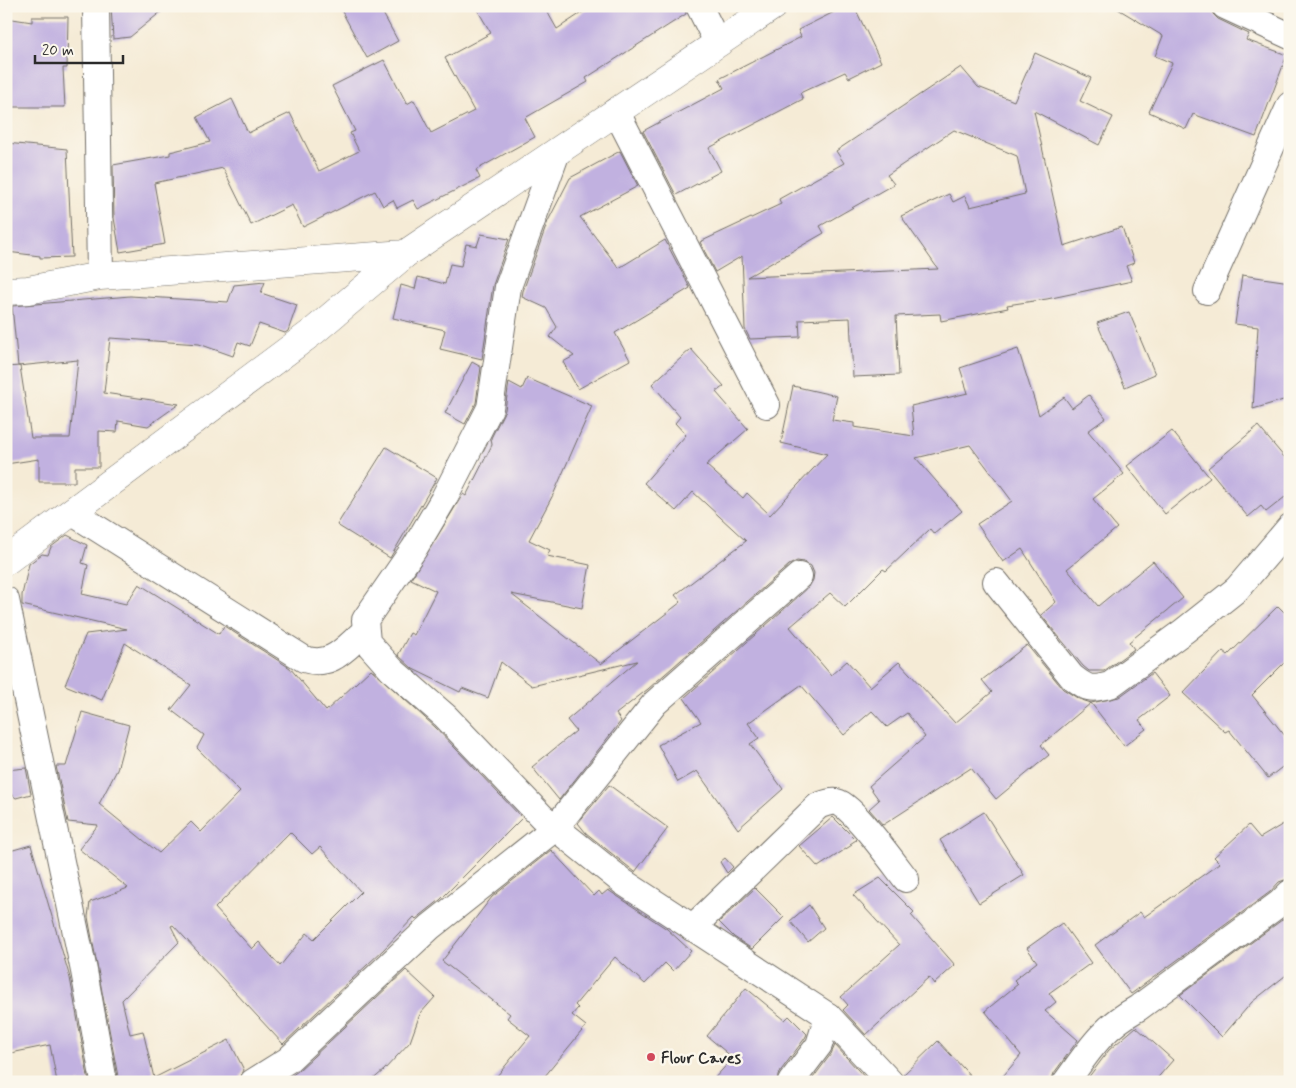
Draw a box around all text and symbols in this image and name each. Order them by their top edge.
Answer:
scale bar [35,32,122,64]
text: 20 m [42,41,74,61]
place label: Flour Caves [661,1048,742,1069]
marker: Flour Caves [645,1051,657,1063]

